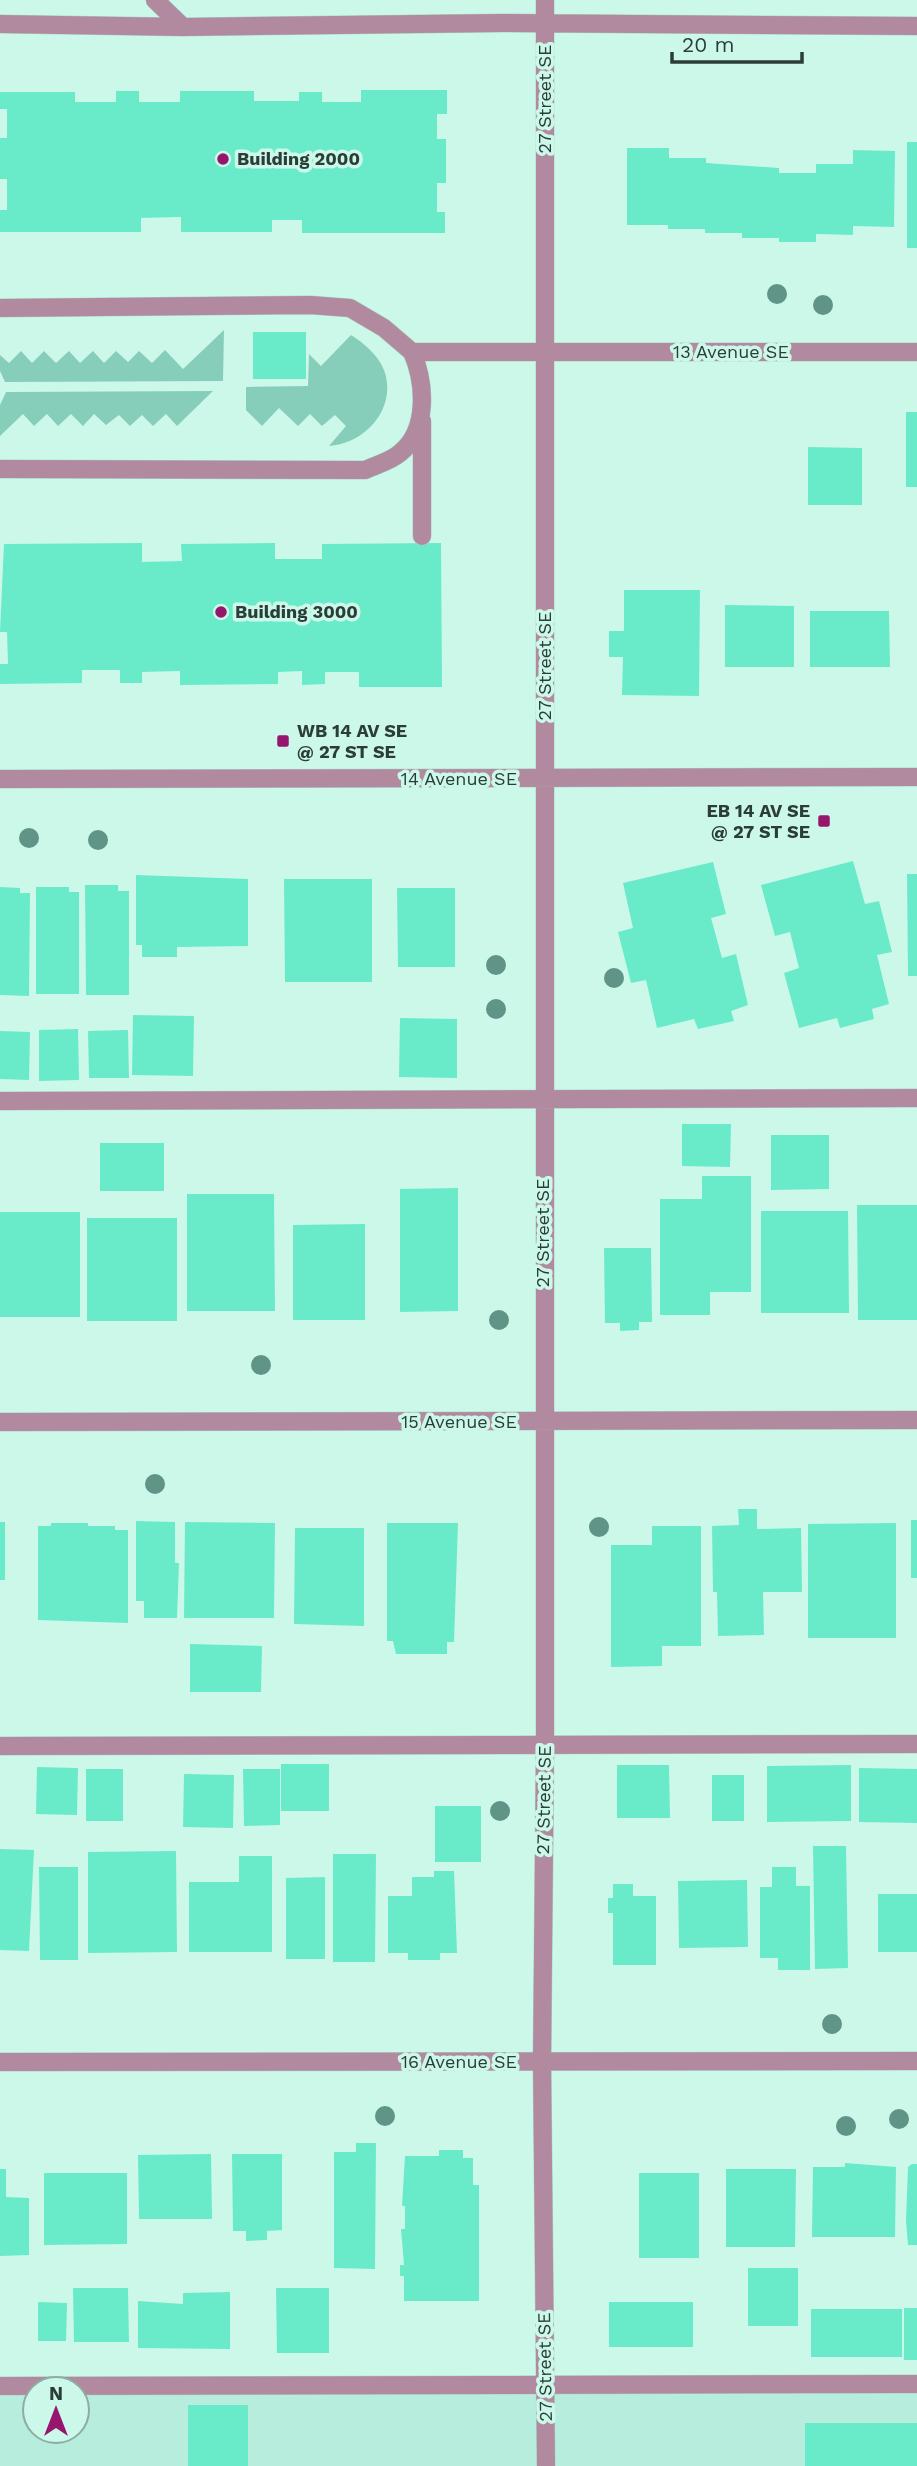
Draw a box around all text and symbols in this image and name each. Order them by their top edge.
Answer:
scale bar [672,21,802,65]
text: 20 m [682,32,734,57]
street label: 27 Street SE [534,44,555,154]
place label: Building 2000 [237,148,360,169]
marker: Building 2000 [215,151,231,167]
street label: 13 Avenue SE [673,341,789,362]
place label: Building 3000 [235,601,358,622]
marker: Building 3000 [213,604,229,620]
street label: 27 Street SE [534,611,555,721]
place label: WB 14 AV SE @ 27 ST SE [297,720,407,762]
marker: WB 14 AV SE @ 27 ST SE [275,733,291,749]
street label: 14 Avenue SE [401,768,517,789]
place label: EB 14 AV SE @ 27 ST SE [706,800,810,842]
marker: EB 14 AV SE @ 27 ST SE [816,813,832,829]
street label: 27 Street SE [532,1178,553,1288]
street label: 15 Avenue SE [401,1411,517,1432]
street label: 27 Street SE [532,1745,555,1855]
street label: 16 Avenue SE [401,2051,517,2072]
street label: 27 Street SE [533,2312,556,2422]
north arrow [21,2375,91,2445]
text: N [49,2382,63,2405]

